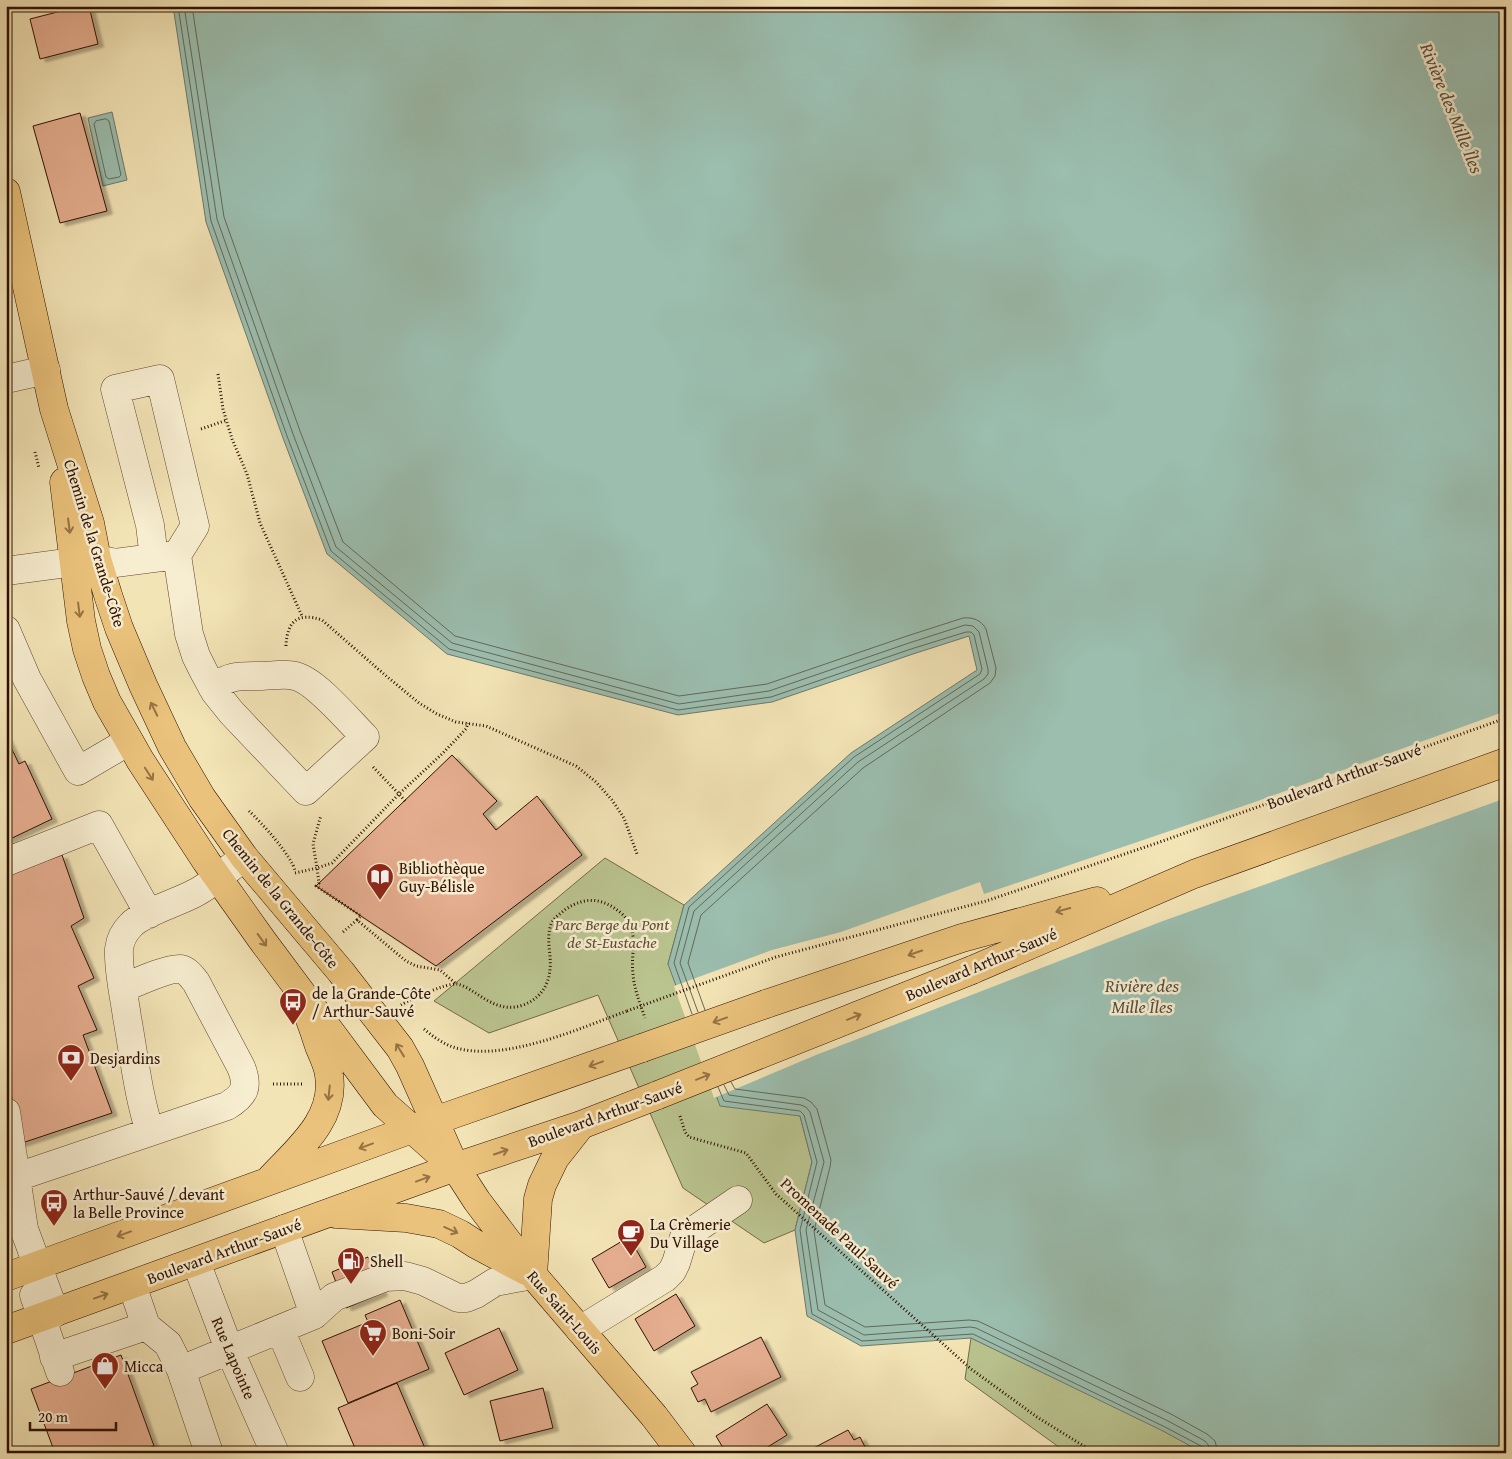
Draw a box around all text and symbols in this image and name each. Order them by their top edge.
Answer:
water label: Rivière des Mille Îles [1413,38,1491,178]
street label: Chemin de la Grande-Côte [58,456,132,630]
one-way arrow [64,518,74,534]
one-way arrow [75,602,85,618]
one-way arrow [149,702,159,717]
street label: Boulevard Arthur-Sauvé [1263,737,1425,815]
one-way arrow [145,767,155,781]
street label: Chemin de la Grande-Côte [217,823,345,973]
place label: Bibliothèque Guy-Bélisle [399,856,485,898]
library icon: Bibliothèque Guy-Bélisle [365,862,395,901]
one-way arrow [1055,906,1071,915]
park label: Parc Berge du Pont de St-Eustache [554,912,670,954]
street label: Boulevard Arthur-Sauvé [901,921,1061,1007]
one-way arrow [257,933,268,947]
one-way arrow [908,949,924,958]
water label: Rivière des Mille Îles [1104,972,1179,1020]
place label: de la Grande-Côte / Arthur-Sauvé [312,981,431,1023]
bus stop icon: de la Grande-Côte / Arthur-Sauvé [278,987,308,1026]
one-way arrow [846,1011,861,1021]
one-way arrow [713,1016,728,1025]
bank icon: Desjardins [56,1043,86,1082]
one-way arrow [395,1043,405,1057]
place label: Desjardins [90,1046,160,1070]
one-way arrow [589,1060,604,1069]
one-way arrow [695,1072,710,1081]
street label: Boulevard Arthur-Sauvé [524,1075,686,1153]
one-way arrow [324,1085,334,1101]
one-way arrow [359,1142,374,1151]
one-way arrow [493,1147,508,1156]
street label: Promenade Paul-Sauvé [775,1172,905,1294]
one-way arrow [414,1174,430,1183]
place label: Arthur-Sauvé / devant la Belle Province [73,1182,225,1224]
bus stop icon: Arthur-Sauvé / devant la Belle Province [39,1188,69,1227]
street label: Boulevard Arthur-Sauvé [143,1212,305,1290]
place label: La Crèmerie Du Village [650,1212,731,1254]
cafe icon: La Crèmerie Du Village [616,1218,646,1257]
one-way arrow [443,1225,458,1235]
one-way arrow [117,1230,132,1239]
fuel station icon: Shell [336,1246,366,1285]
place label: Shell [370,1249,404,1273]
street label: Rue Saint-Louis [522,1265,608,1359]
one-way arrow [92,1291,108,1300]
street label: Rue Lapointe [206,1313,262,1403]
supermarket icon: Boni-Soir [358,1318,388,1357]
place label: Boni-Soir [392,1321,456,1345]
shop icon: Micca [90,1351,120,1390]
place label: Micca [124,1354,164,1378]
scale bar [30,1399,116,1431]
text: 20 m [38,1406,69,1427]

